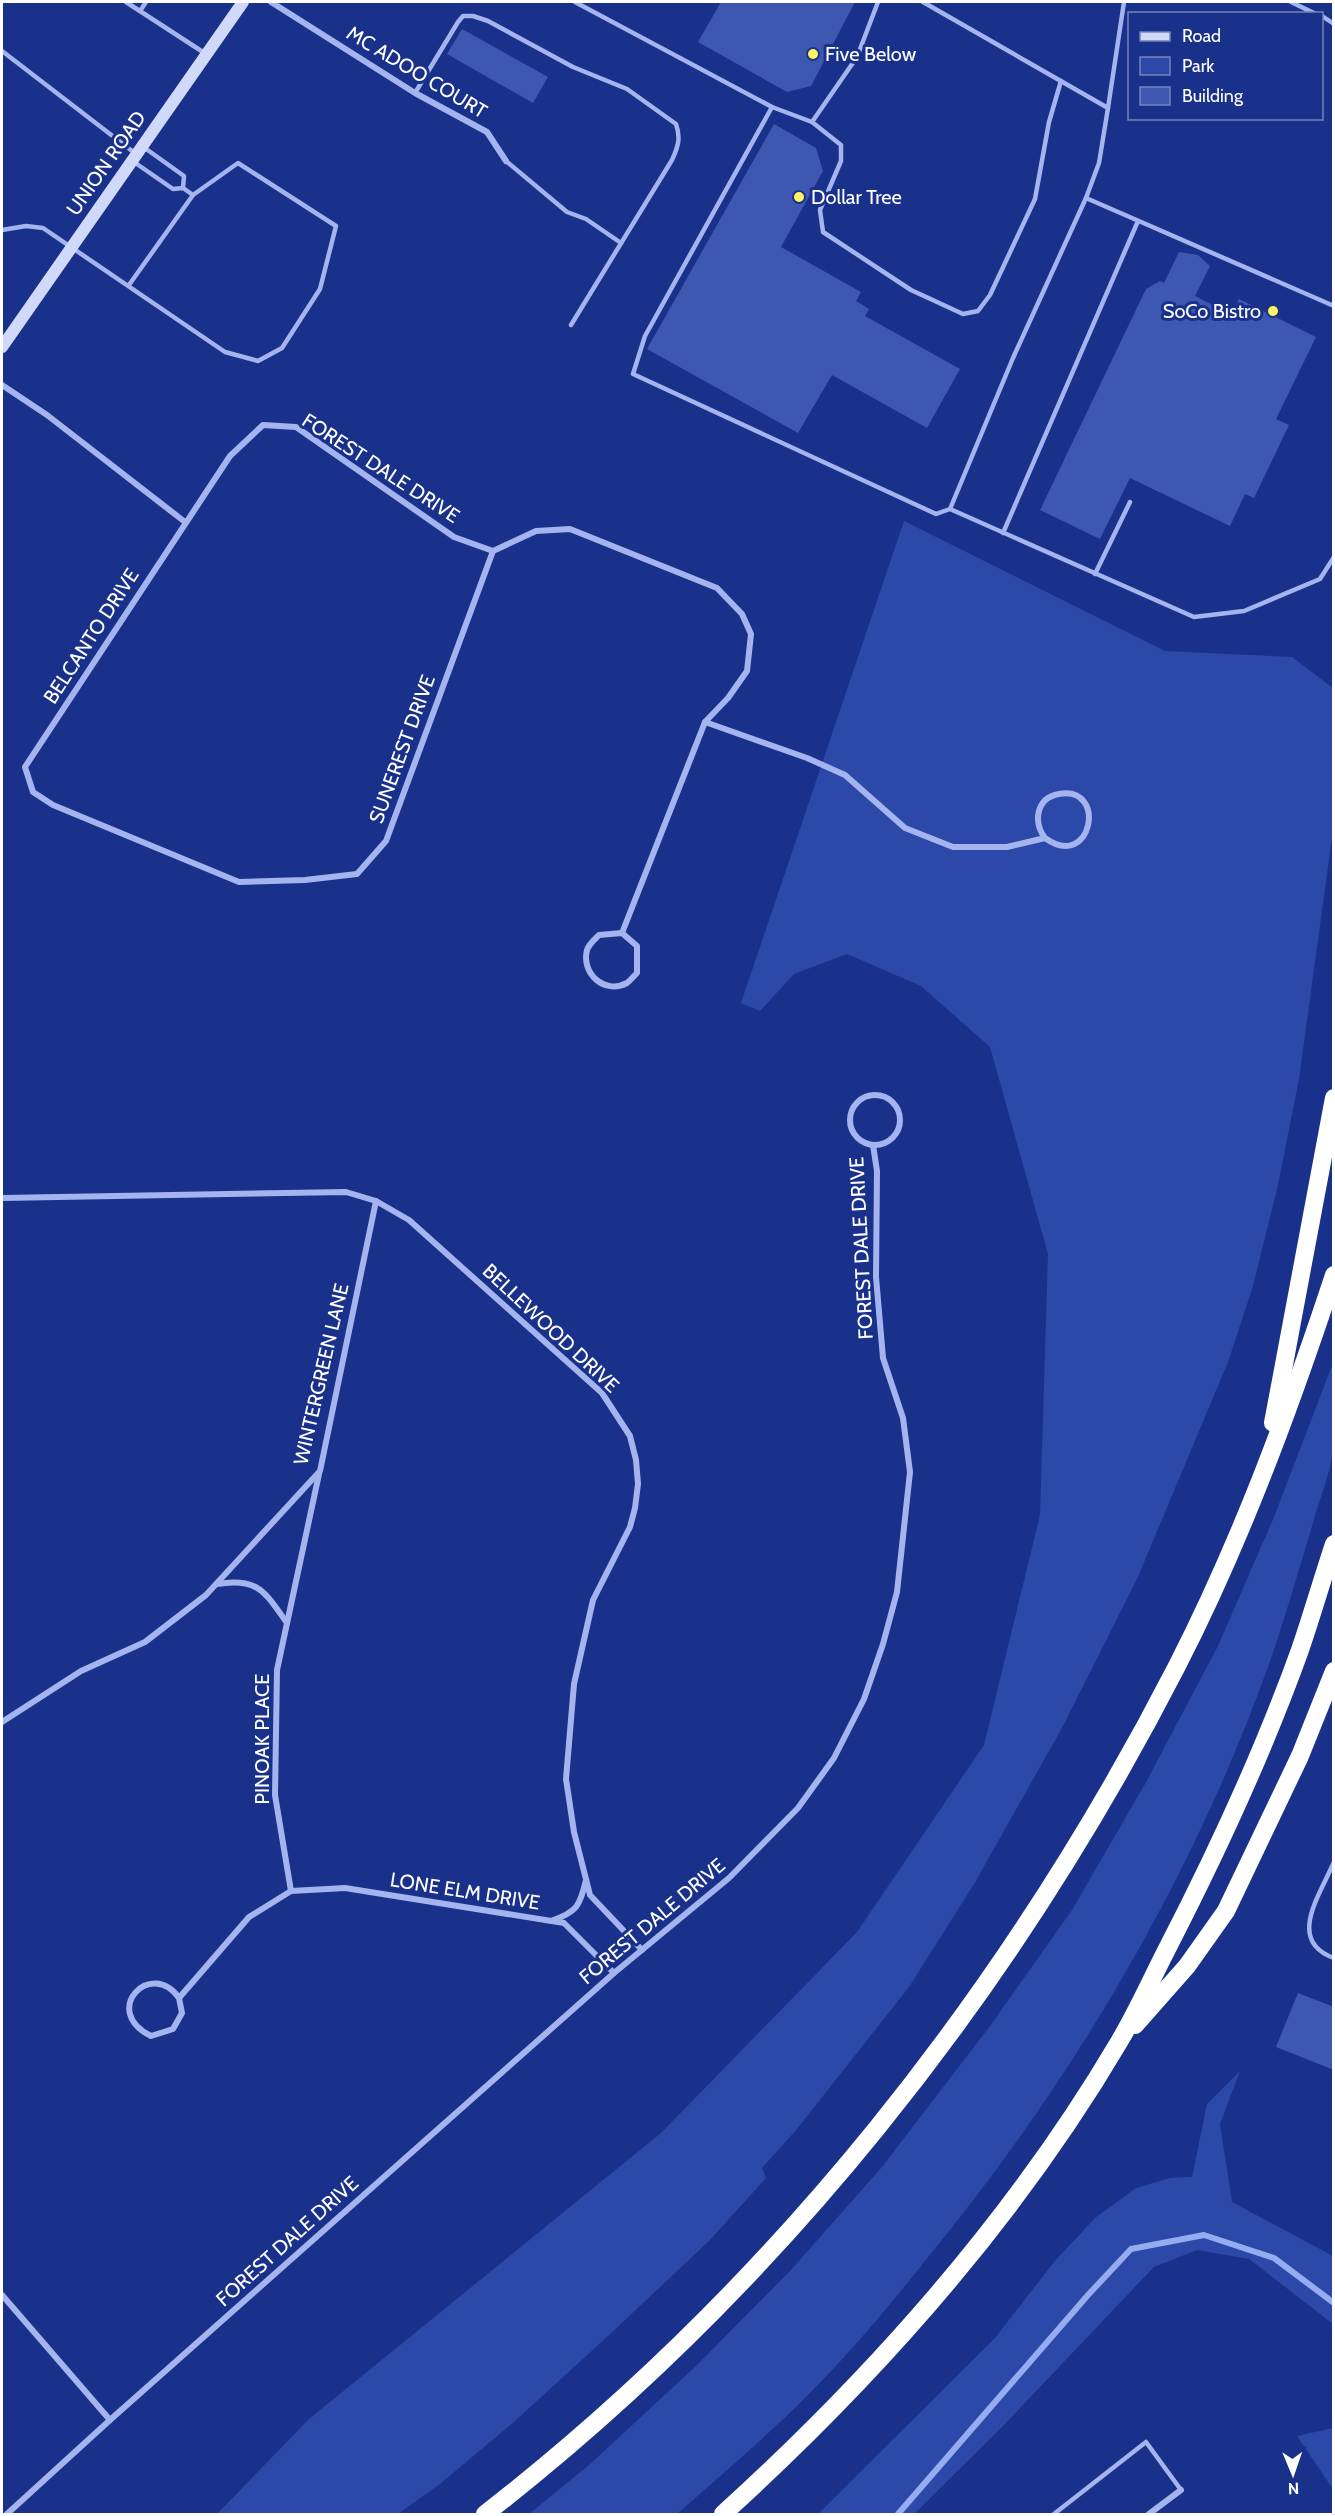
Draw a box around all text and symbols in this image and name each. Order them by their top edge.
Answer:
legend [1128,12,1323,120]
street label: MC ADOO COURT [342,21,492,124]
text: Road [1182,25,1221,47]
place label: Five Below [825,42,917,66]
marker: Five Below [806,47,820,61]
text: Park [1182,55,1215,77]
text: Building [1182,85,1244,107]
street label: UNION ROAD [61,106,151,220]
place label: Dollar Tree [811,185,902,209]
marker: Dollar Tree [792,190,806,204]
place label: SoCo Bistro [1163,299,1261,323]
marker: SoCo Bistro [1266,304,1280,318]
street label: FOREST DALE DRIVE [298,408,464,528]
street label: BELCANTO DRIVE [38,564,144,708]
street label: SUNEREST DRIVE [364,671,440,827]
street label: FOREST DALE DRIVE [844,1156,878,1340]
street label: BELLEWOOD DRIVE [478,1259,624,1397]
street label: WINTERGREEN LANE [288,1281,354,1467]
street label: PINOAK PLACE [250,1674,274,1804]
street label: FOREST DALE DRIVE [574,1853,730,1989]
street label: LONE ELM DRIVE [388,1867,542,1915]
street label: FOREST DALE DRIVE [211,2171,363,2311]
north arrow [1263,2444,1323,2504]
text: N [1288,2479,1299,2498]

